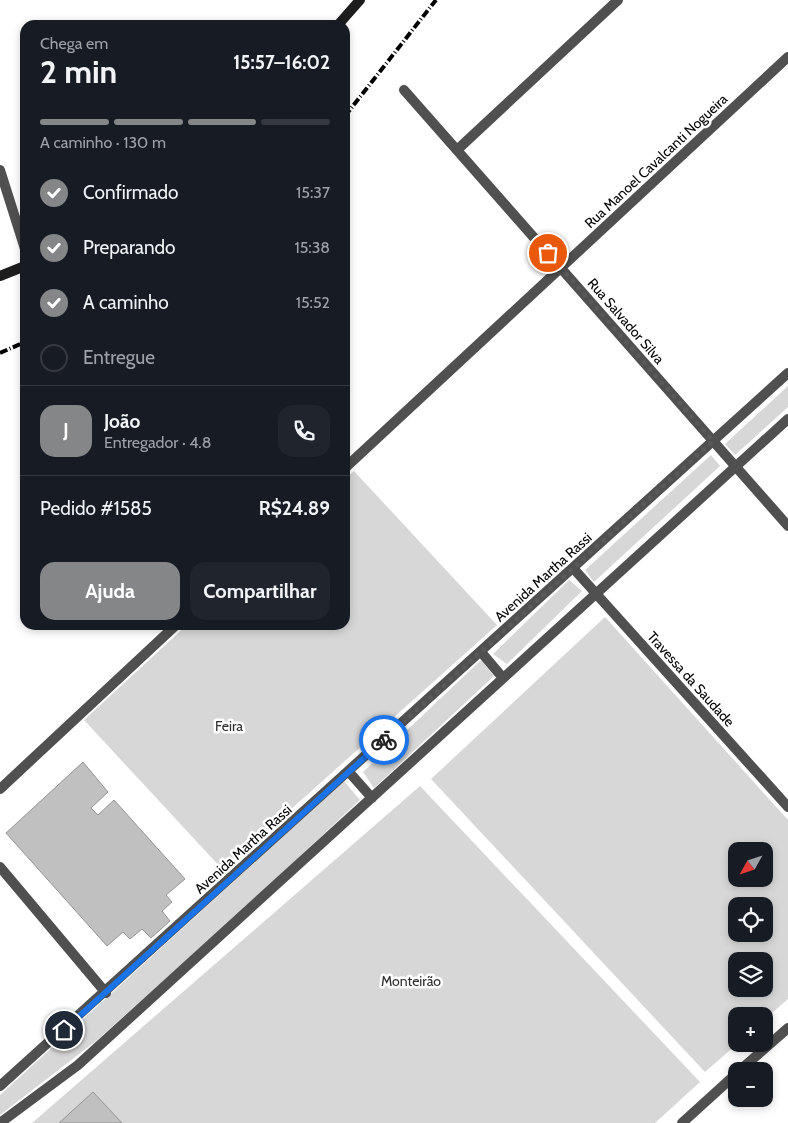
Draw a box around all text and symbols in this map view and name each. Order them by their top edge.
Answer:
text: Chega em [40,34,108,53]
text: 15:57–16:02 [233,51,330,74]
text: 2 min [40,52,117,91]
street label: Rua Manoel Cavalcanti Nogueira [581,90,731,232]
text: A caminho · 130 m [40,133,166,152]
icon: check [40,179,68,207]
text: Confirmado [83,181,179,204]
text: 15:37 [296,183,330,202]
pin [527,232,569,274]
icon: check [40,234,68,262]
text: Preparando [83,236,176,259]
text: 15:38 [294,238,330,257]
icon: bag [534,239,562,267]
street label: Rua Salvador Silva [584,274,668,368]
icon: check [40,289,68,317]
text: A caminho [83,291,169,314]
text: 15:52 [296,293,330,312]
text: Entregue [83,346,155,369]
button: phone [278,405,330,457]
text: João [104,410,140,433]
text: J [63,419,69,442]
text: Entregador · 4.8 [104,433,211,452]
text: Pedido #1585 [40,497,152,520]
text: R$24.89 [259,497,330,520]
street label: Avenida Martha Rassi [491,529,595,625]
button: Ajuda [40,562,180,620]
button: Compartilhar [190,562,330,620]
street label: Travessa da Saudade [644,628,738,730]
courier [359,715,409,765]
park label: Feira [215,717,243,735]
icon: bike [370,726,398,754]
street label: Avenida Martha Rassi [191,801,295,897]
north arrow [728,842,772,888]
map controls [728,842,773,1107]
button: locate [728,897,773,942]
button: layers [728,952,773,997]
park label: Monteirão [381,972,441,990]
button: + [728,1007,773,1052]
pin [43,1009,85,1051]
icon: home [50,1016,78,1044]
button: − [728,1062,773,1107]

